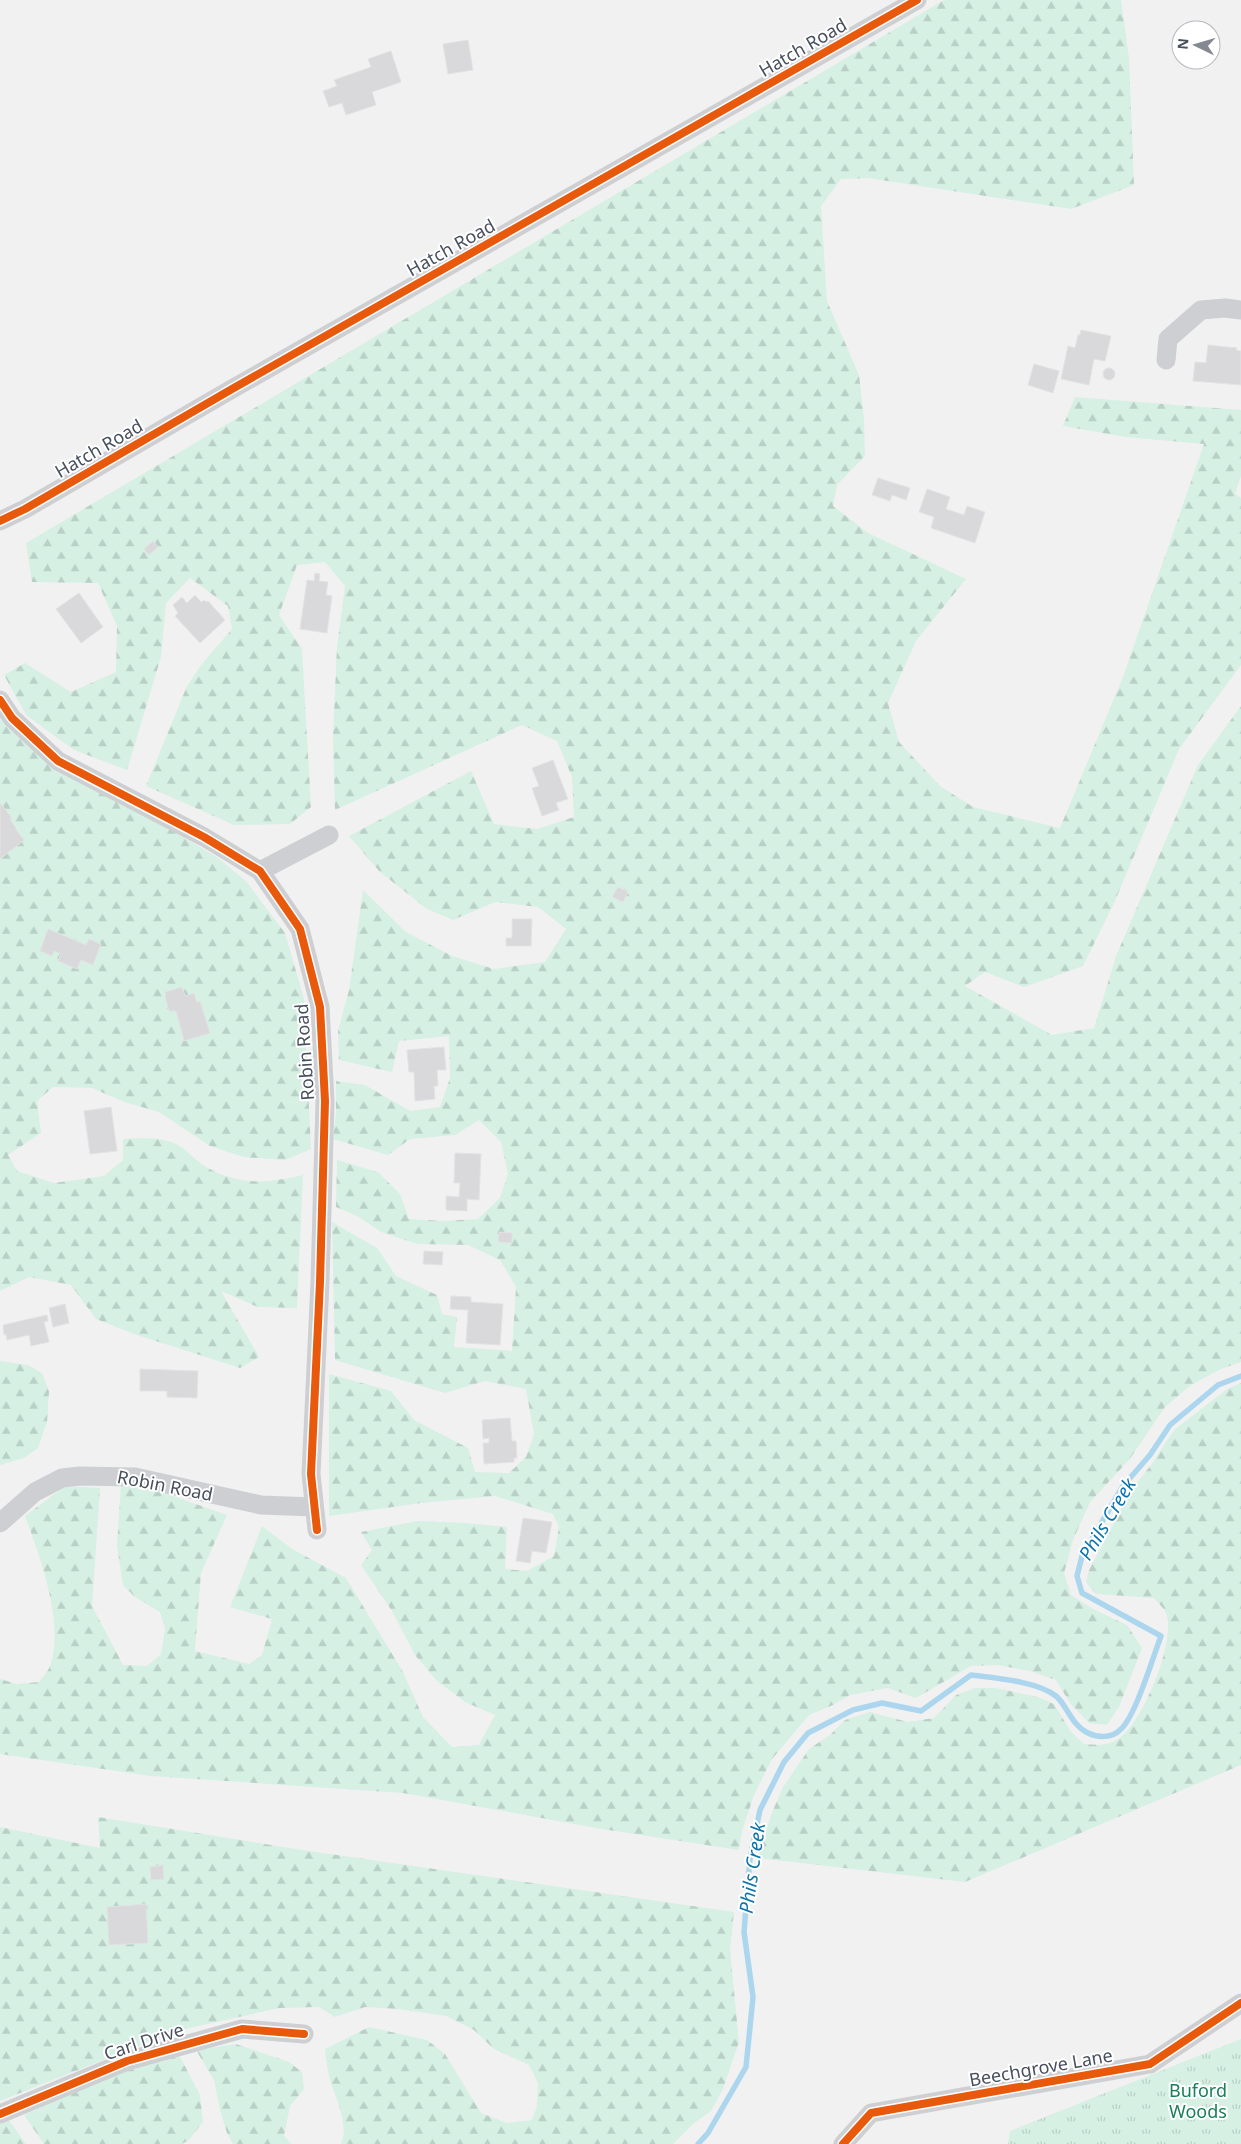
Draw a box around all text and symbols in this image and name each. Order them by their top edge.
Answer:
street label: Hatch Road [754,12,851,82]
north arrow [1171,20,1221,70]
text: N [1173,37,1193,50]
street label: Hatch Road [402,213,499,281]
street label: Hatch Road [50,413,147,483]
street label: Robin Road [289,1003,319,1101]
street label: Robin Road [115,1464,215,1506]
water label: Phils Creek [1072,1473,1142,1565]
water label: Phils Creek [733,1820,771,1915]
street label: Carl Drive [101,2017,187,2065]
street label: Beechgrove Lane [967,2043,1114,2091]
park label: Buford Woods [1169,2078,1227,2123]

